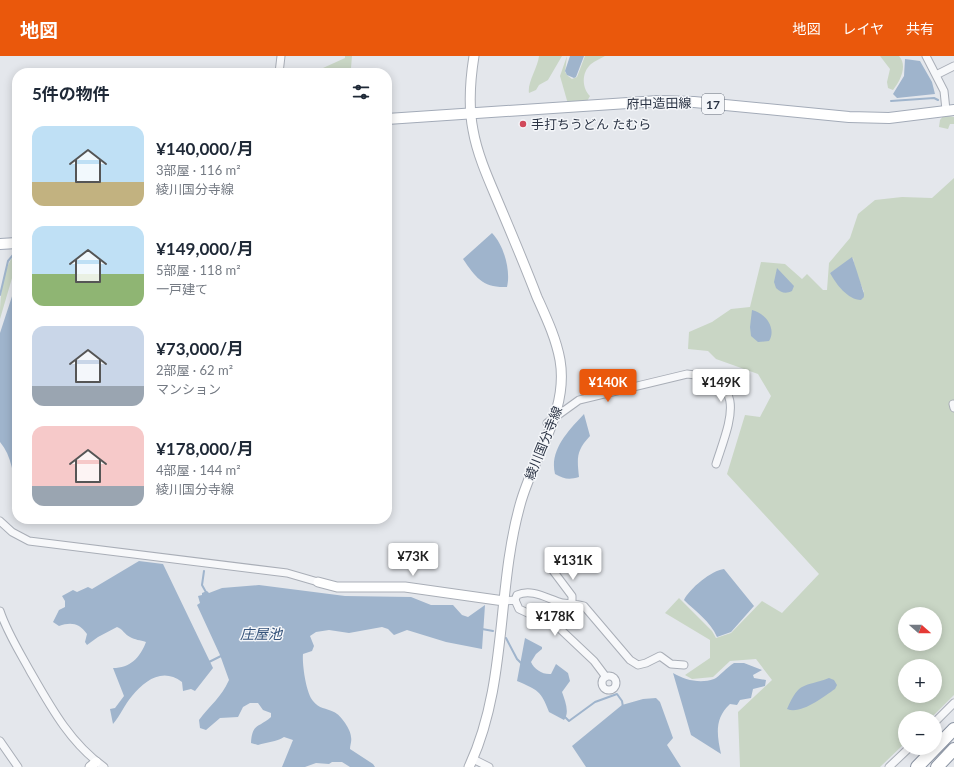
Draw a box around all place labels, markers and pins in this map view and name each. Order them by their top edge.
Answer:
place label: 手打ちうどん たむら [531,116,651,132]
marker: 手打ちうどん たむら [518,119,528,129]
pin: ¥140K [580,369,636,403]
pin: ¥149K [693,369,749,403]
pin: ¥73K [389,543,437,577]
pin: ¥131K [545,547,601,581]
pin: ¥178K [527,603,583,637]

